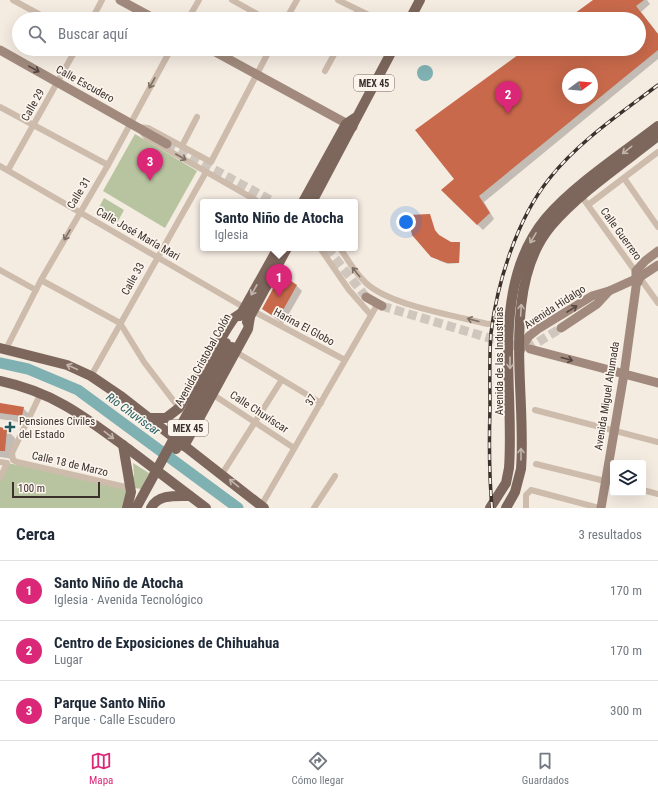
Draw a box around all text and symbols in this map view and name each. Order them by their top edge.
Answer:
search box [12,12,646,56]
icon: search [26,23,48,45]
text: Buscar aquí [58,25,128,43]
street label: Calle Escudero [54,63,117,106]
one-way arrow [28,66,40,73]
north arrow [562,68,598,104]
road number: MEX 45 [354,75,394,91]
one-way arrow [148,77,156,89]
pin: 2 [495,81,521,114]
street label: Calle 29 [19,87,47,123]
one-way arrow [622,145,633,154]
pin: 3 [137,148,163,181]
one-way arrow [175,154,187,162]
street label: Calle 31 [64,175,94,211]
popup [200,199,358,251]
street label: Calle José María Mari [94,205,182,263]
street label: Calle Guerrero [598,205,645,263]
text: Santo Niño de Atocha [214,209,344,227]
your location [396,212,416,232]
text: Iglesia [214,227,248,242]
one-way arrow [62,229,70,241]
one-way arrow [529,232,537,244]
street label: Calle 33 [119,260,147,298]
pin: 1 [266,264,292,297]
one-way arrow [352,266,360,277]
street label: Avenida Hidalgo [522,282,589,332]
one-way arrow [250,284,258,296]
one-way arrow [517,304,525,317]
one-way arrow [566,305,577,313]
street label: Harina El Globo [271,306,337,349]
street label: Avenida de las Industrias [493,307,506,415]
street label: Avenida Cristobal Colón [172,312,234,408]
one-way arrow [467,316,480,324]
street label: Avenida Miguel Ahumada [592,341,622,451]
one-way arrow [506,356,514,369]
one-way arrow [561,356,574,364]
one-way arrow [66,363,78,370]
street label: Calle Chuvíscar [227,388,291,436]
water label: Rio Chuviscar [104,390,163,438]
street label: 37 [303,392,319,408]
place label: Pensiones Civiles del Estado [19,415,95,441]
road number: MEX 45 [168,420,208,436]
marker: Pensiones Civiles del Estado [4,421,16,433]
one-way arrow [104,430,115,439]
one-way arrow [517,448,525,461]
street label: Calle 18 de Marzo [31,449,110,479]
map controls [610,460,646,496]
button: layers [610,460,646,496]
one-way arrow [229,479,239,488]
scale bar [12,480,100,499]
text: 100 m [18,482,45,495]
text: Cerca [16,524,55,544]
text: 3 resultados [578,527,642,542]
text: Santo Niño de Atocha [54,574,183,592]
text: 1 [26,583,32,598]
text: 170 m [610,583,642,598]
text: Iglesia · Avenida Tecnológico [54,592,203,607]
text: Centro de Exposiciones de Chihuahua [54,634,279,652]
text: 2 [26,643,32,658]
text: 170 m [610,643,642,658]
text: Lugar [54,652,83,667]
text: Parque Santo Niño [54,694,165,712]
text: 3 [26,703,32,718]
text: 300 m [610,703,642,718]
text: Parque · Calle Escudero [54,712,175,727]
tab: Mapa [89,750,113,787]
tab: Cómo llegar [291,750,344,787]
tab: Guardados [522,750,569,787]

